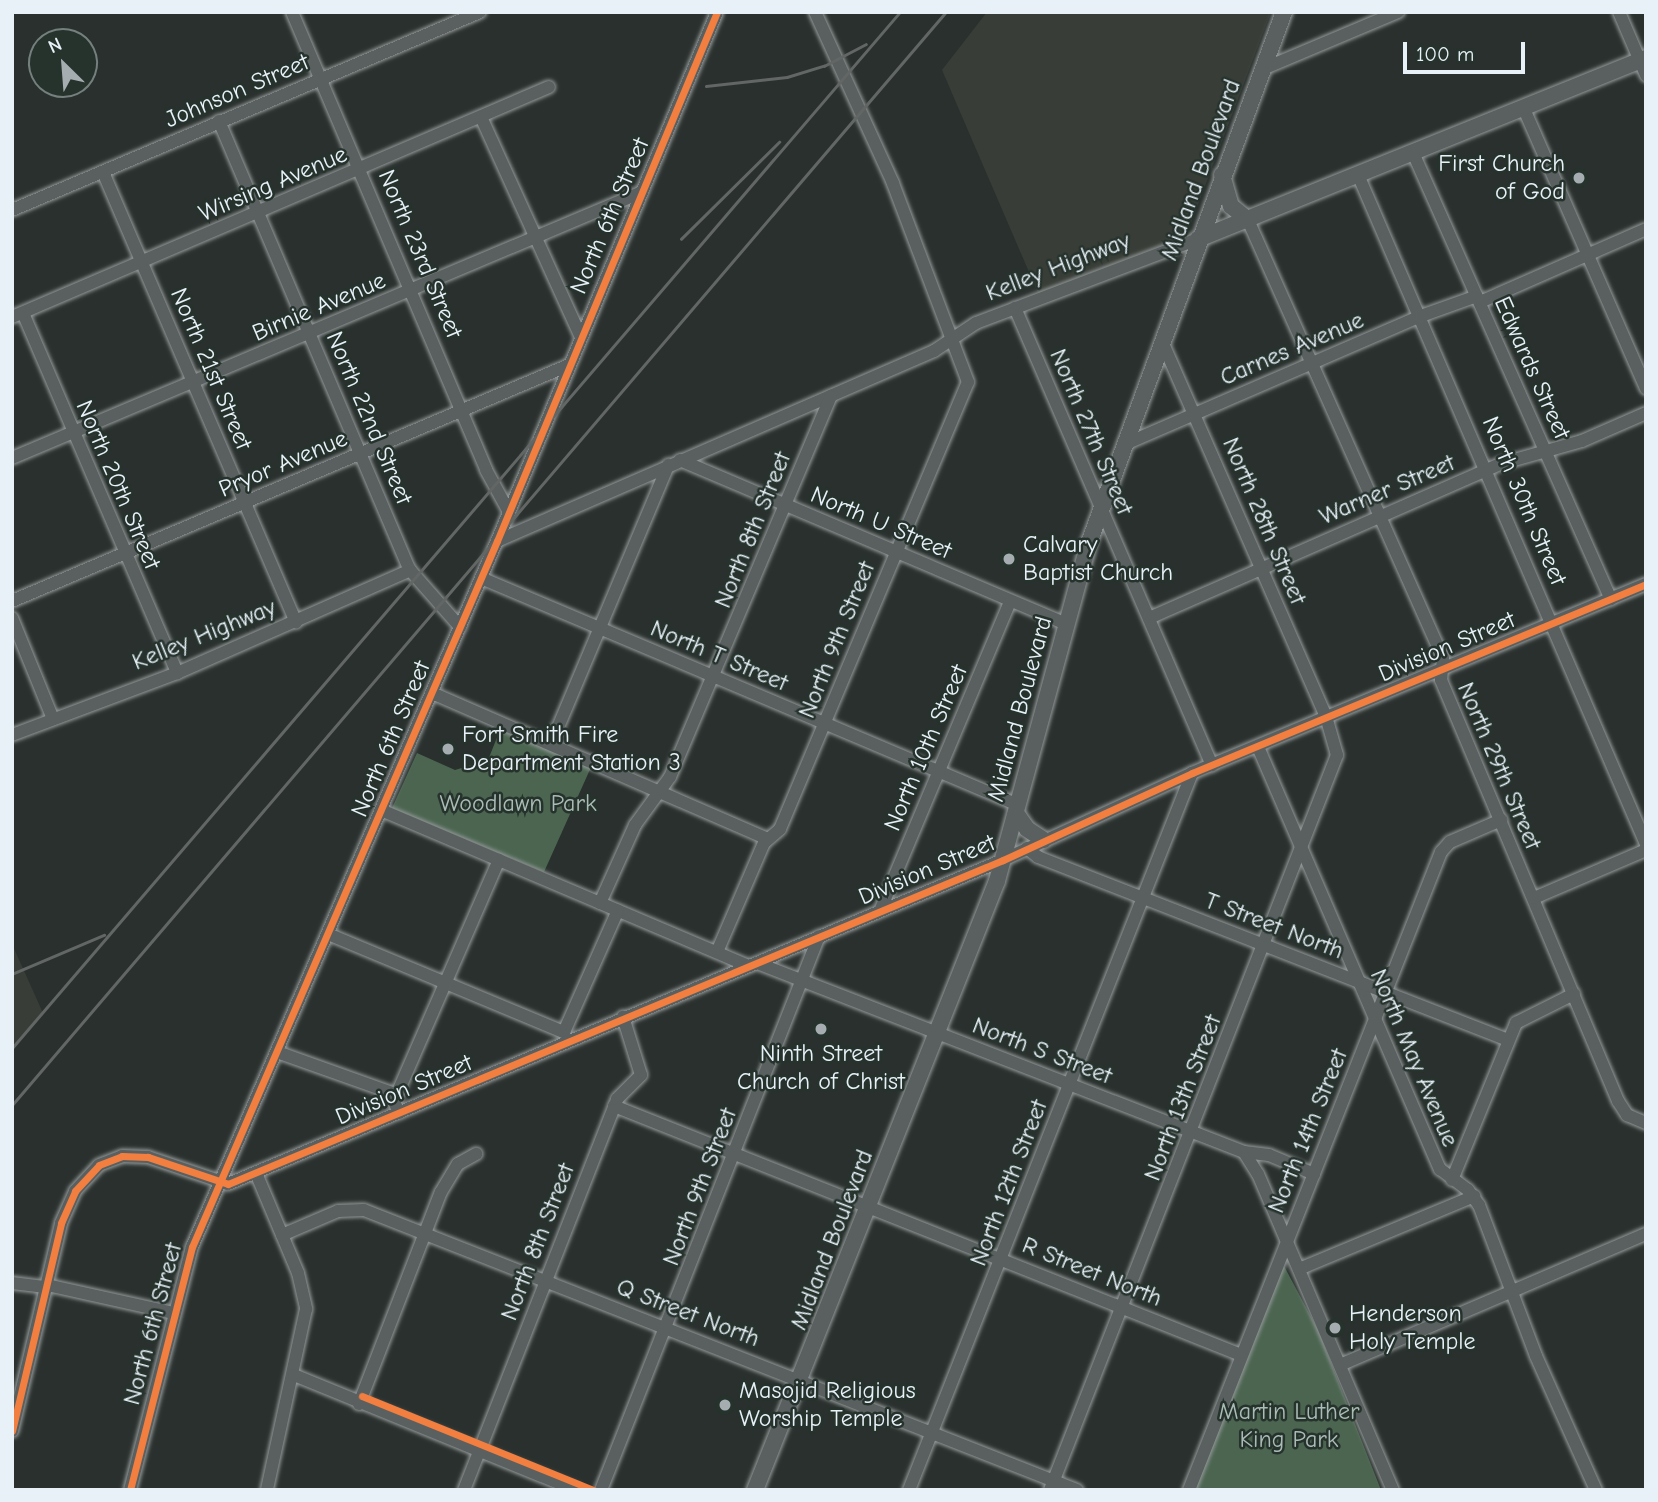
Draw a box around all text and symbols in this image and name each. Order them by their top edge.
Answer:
north arrow [28,28,98,98]
scale bar [1406,28,1528,72]
text: N [45,33,65,58]
text: 100 m [1416,42,1474,66]
street label: Johnson Street [161,48,313,134]
street label: Midland Boulevard [1155,76,1247,264]
street label: North 6th Street [564,134,656,298]
street label: Wirsing Avenue [195,140,351,228]
place label: First Church of God [1438,150,1565,206]
street label: North 23rd Street [372,165,468,343]
marker: First Church of God [1571,170,1587,186]
street label: Kelley Highway [982,226,1134,308]
street label: Birnie Avenue [248,266,390,348]
street label: North 21st Street [164,284,258,454]
street label: Edwards Street [1488,292,1576,444]
street label: Carnes Avenue [1216,306,1368,392]
street label: North 22nd Street [320,327,418,509]
street label: North 27th Street [1043,345,1139,519]
street label: North 20th Street [69,396,167,574]
street label: North 30th Street [1476,412,1572,590]
street label: Pryor Avenue [214,424,352,504]
street label: North 28th Street [1216,433,1312,609]
street label: North 8th Street [709,448,797,612]
street label: Warner Street [1315,449,1459,531]
street label: North U Street [806,480,956,566]
place label: Calvary Baptist Church [1023,531,1173,587]
marker: Calvary Baptist Church [1001,551,1017,567]
street label: North 9th Street [792,557,882,723]
street label: Kelley Highway [128,593,280,677]
street label: Division Street [1374,605,1520,689]
street label: Midland Boulevard [981,613,1059,805]
street label: North T Street [646,614,792,698]
street label: North 6th Street [345,657,437,821]
street label: North 10th Street [878,661,974,835]
street label: North 29th Street [1451,678,1547,854]
place label: Fort Smith Fire Department Station 3 [462,721,681,777]
marker: Fort Smith Fire Department Station 3 [440,741,456,757]
park label: Woodlawn Park [439,790,597,818]
street label: Division Street [854,828,1000,912]
street label: T Street North [1201,886,1347,966]
street label: North May Avenue [1364,965,1464,1151]
street label: North S Street [968,1011,1116,1091]
street label: North 13th Street [1138,1011,1228,1185]
marker: Ninth Street Church of Christ [813,1021,829,1037]
place label: Ninth Street Church of Christ [737,1040,905,1096]
street label: North 14th Street [1262,1045,1354,1217]
street label: Division Street [331,1048,477,1132]
street label: North 12th Street [964,1096,1054,1270]
street label: North 9th Street [657,1104,743,1270]
street label: Midland Boulevard [784,1146,880,1334]
street label: North 8th Street [495,1159,581,1325]
street label: R Street North [1018,1231,1166,1313]
street label: North 6th Street [118,1240,188,1408]
street label: Q Street North [612,1273,764,1353]
place label: Henderson Holy Temple [1349,1300,1476,1356]
marker: Henderson Holy Temple [1327,1320,1343,1336]
place label: Masojid Religious Worship Temple [739,1377,916,1433]
marker: Masojid Religious Worship Temple [717,1397,733,1413]
park label: Martin Luther King Park [1219,1398,1359,1454]

